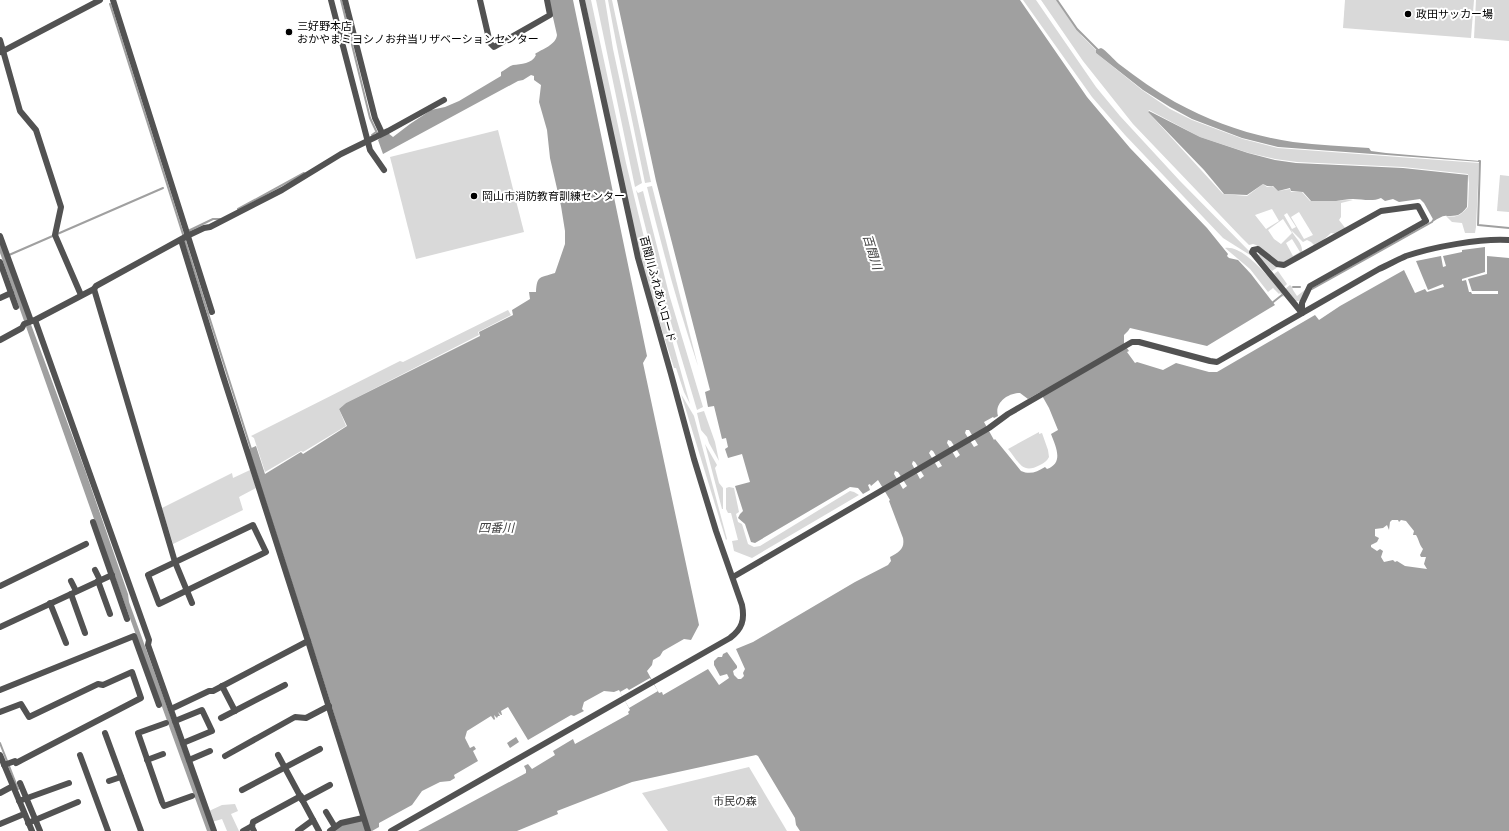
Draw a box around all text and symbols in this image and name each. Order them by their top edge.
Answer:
place label: 政田サッカー場 [1416,7,1493,21]
marker: 政田サッカー場 [1403,9,1413,19]
place label: 三好野本店 おかやまミヨシノお弁当リザベーションセンター [297,19,539,46]
marker: 三好野本店 おかやまミヨシノお弁当リザベーションセンター [284,27,294,37]
place label: 岡山市消防教育訓練センター [482,189,625,203]
marker: 岡山市消防教育訓練センター [469,191,479,201]
water label: 百間川 [860,232,885,273]
street label: 百間川ふれあいロード [637,234,679,344]
water label: 四番川 [478,520,516,535]
park label: 市民の森 [713,794,757,808]

